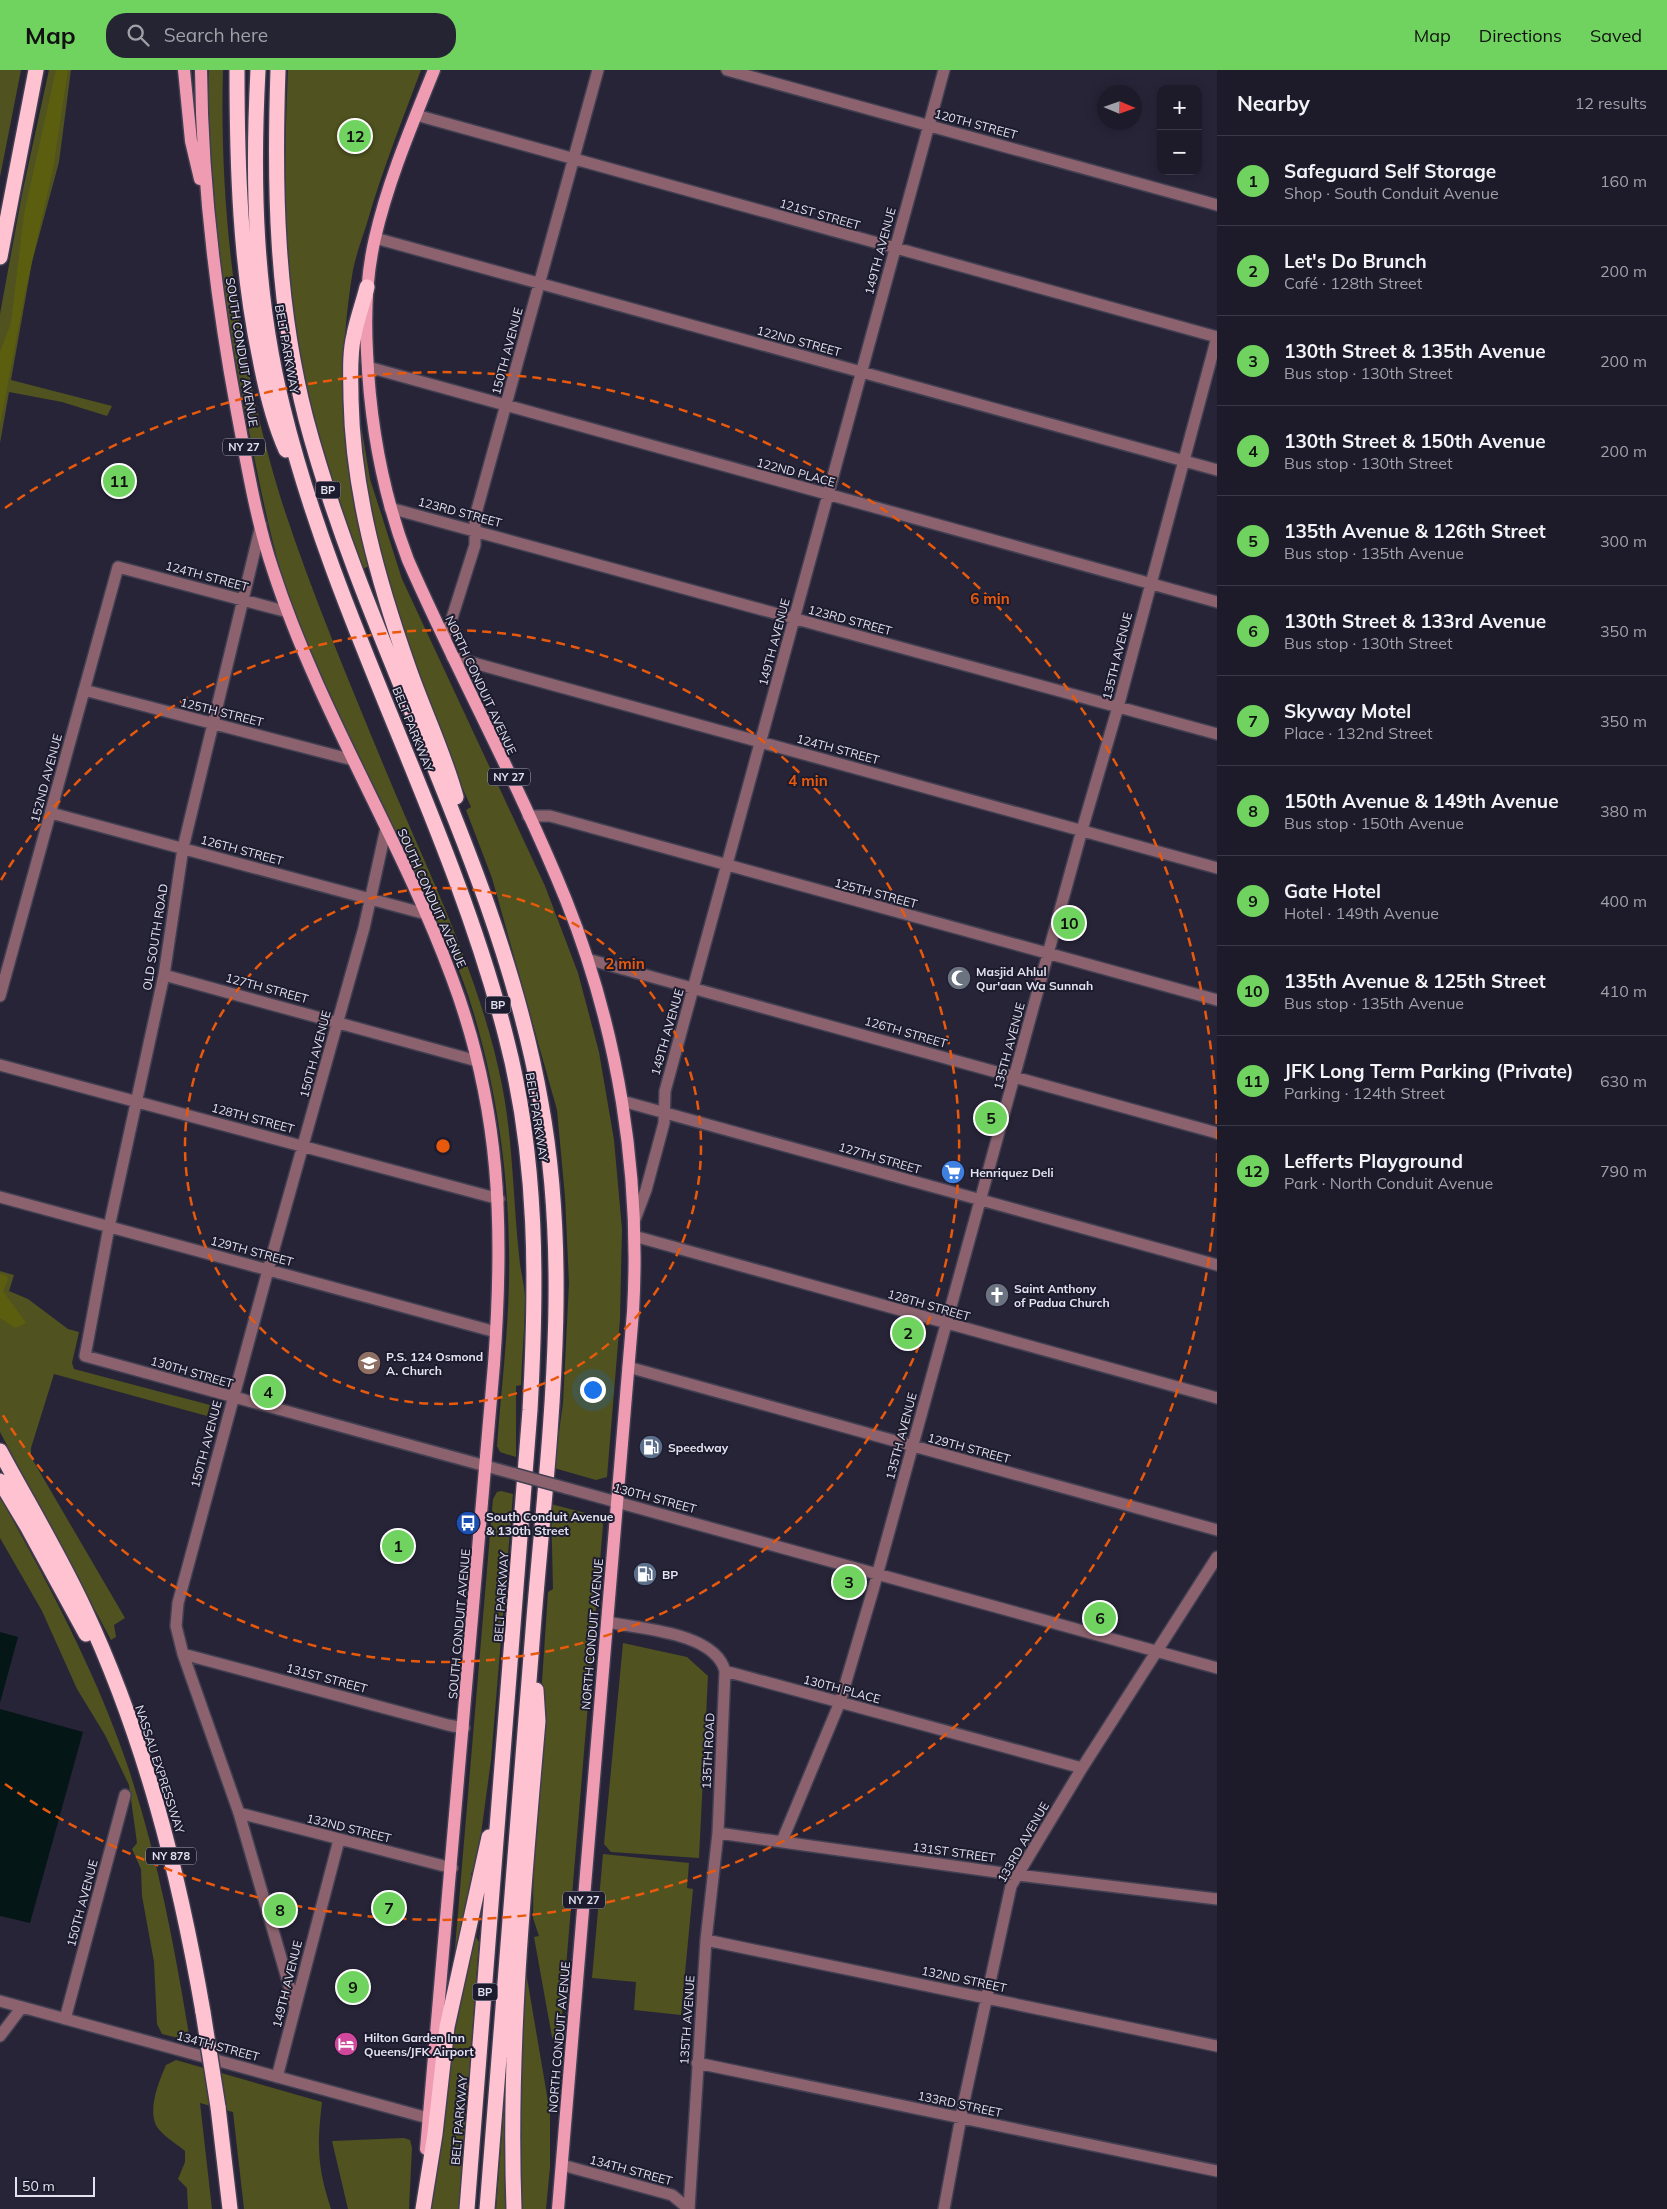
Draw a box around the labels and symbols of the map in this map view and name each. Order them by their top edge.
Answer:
north arrow [1097,85,1142,130]
street label: 120TH STREET [933,106,1020,142]
pin: 12 [339,117,371,155]
street label: 121ST STREET [778,195,863,233]
street label: 149TH AVENUE [861,206,899,296]
street label: SOUTH CONDUIT AVENUE [223,276,261,428]
street label: BELT PARKWAY [272,303,302,395]
street label: 150TH AVENUE [488,306,526,396]
street label: 122ND STREET [755,323,844,360]
road number: NY 27 [223,438,265,456]
street label: 122ND PLACE [755,454,837,490]
pin: 11 [103,462,135,500]
road number: BP [316,482,340,498]
street label: 123RD STREET [416,494,504,531]
street label: 124TH STREET [164,558,251,594]
text: 6 min [970,589,1010,608]
street label: 149TH AVENUE [755,597,793,687]
street label: 123RD STREET [806,602,894,639]
street label: 135TH AVENUE [1099,611,1135,701]
street label: NORTH CONDUIT AVENUE [442,613,520,757]
street label: BELT PARKWAY [389,684,437,774]
street label: 125TH STREET [179,694,266,730]
street label: 124TH STREET [795,731,882,767]
street label: 152ND AVENUE [27,732,65,824]
road number: NY 27 [488,769,530,786]
text: 4 min [788,771,828,790]
street label: SOUTH CONDUIT AVENUE [394,826,470,970]
street label: 126TH STREET [199,832,286,868]
street label: 125TH STREET [833,875,920,911]
street label: OLD SOUTH ROAD [139,882,171,992]
pin: 10 [1053,904,1085,942]
text: 2 min [605,954,645,973]
place label: Masjid Ahlul Qur'aan Wa Sunnah [976,964,1093,993]
mosque icon: Masjid Ahlul Qur'aan Wa Sunnah [946,965,972,991]
street label: 127TH STREET [224,970,311,1006]
street label: 149TH AVENUE [647,987,687,1077]
road number: BP [486,996,510,1014]
street label: 135TH AVENUE [990,1001,1028,1091]
street label: 150TH AVENUE [296,1009,334,1099]
street label: 126TH STREET [863,1013,950,1051]
street label: BELT PARKWAY [523,1071,552,1163]
pin: 5 [975,1099,1007,1137]
street label: 128TH STREET [210,1100,297,1136]
centre of rings [434,1137,452,1155]
street label: 127TH STREET [837,1139,924,1177]
supermarket icon: Henriquez Deli [940,1159,966,1185]
place label: Henriquez Deli [970,1165,1054,1180]
street label: 129TH STREET [209,1233,296,1269]
place label: Saint Anthony of Padua Church [1014,1281,1110,1310]
church icon: Saint Anthony of Padua Church [984,1282,1010,1308]
street label: 128TH STREET [886,1286,973,1324]
pin: 2 [892,1314,924,1352]
place label: P.S. 124 Osmond A. Church [386,1349,483,1378]
school or university icon: P.S. 124 Osmond A. Church [356,1350,382,1376]
street label: 130TH STREET [149,1353,236,1391]
pin: 4 [252,1373,284,1411]
your location [580,1377,606,1403]
street label: 135TH AVENUE [882,1391,920,1481]
street label: 150TH AVENUE [187,1399,225,1489]
street label: 129TH STREET [926,1430,1013,1466]
fuel station icon: Speedway [638,1434,664,1460]
place label: Speedway [668,1440,729,1455]
street label: 130TH STREET [612,1480,699,1516]
place label: South Conduit Avenue & 130th Street [486,1509,614,1538]
bus stop icon: South Conduit Avenue & 130th Street [455,1510,481,1536]
pin: 1 [382,1527,414,1565]
street label: SOUTH CONDUIT AVENUE [445,1548,473,1700]
street label: BELT PARKWAY [490,1551,512,1642]
street label: NORTH CONDUIT AVENUE [578,1558,606,1710]
fuel station icon: BP [632,1561,658,1587]
pin: 3 [833,1563,865,1601]
place label: BP [662,1567,678,1582]
pin: 6 [1084,1599,1116,1637]
street label: 131ST STREET [285,1660,370,1696]
street label: 130TH PLACE [802,1672,882,1706]
street label: NASSAU EXPRESSWAY [132,1703,188,1836]
street label: 135TH ROAD [699,1712,717,1790]
street label: 133RD AVENUE [994,1799,1052,1885]
street label: 132ND STREET [305,1810,394,1846]
street label: 131ST STREET [912,1839,997,1865]
road number: NY 878 [146,1848,196,1864]
street label: 150TH AVENUE [63,1858,101,1948]
pin: 7 [373,1889,405,1927]
pin: 8 [264,1891,296,1929]
road number: NY 27 [563,1892,605,1908]
street label: 149TH AVENUE [269,1939,305,2029]
street label: NORTH CONDUIT AVENUE [545,1961,573,2113]
street label: 132ND STREET [920,1963,1009,1996]
pin: 9 [337,1968,369,2006]
street label: 135TH AVENUE [676,1975,698,2065]
road number: BP [472,1984,498,2000]
street label: 134TH STREET [175,2028,262,2064]
place label: Hilton Garden Inn Queens/JFK Airport [364,2030,474,2059]
hotel icon: Hilton Garden Inn Queens/JFK Airport [333,2031,359,2057]
street label: BELT PARKWAY [448,2074,470,2166]
street label: 133RD STREET [916,2088,1004,2120]
street label: 134TH STREET [588,2152,675,2188]
scale bar [15,2174,95,2197]

